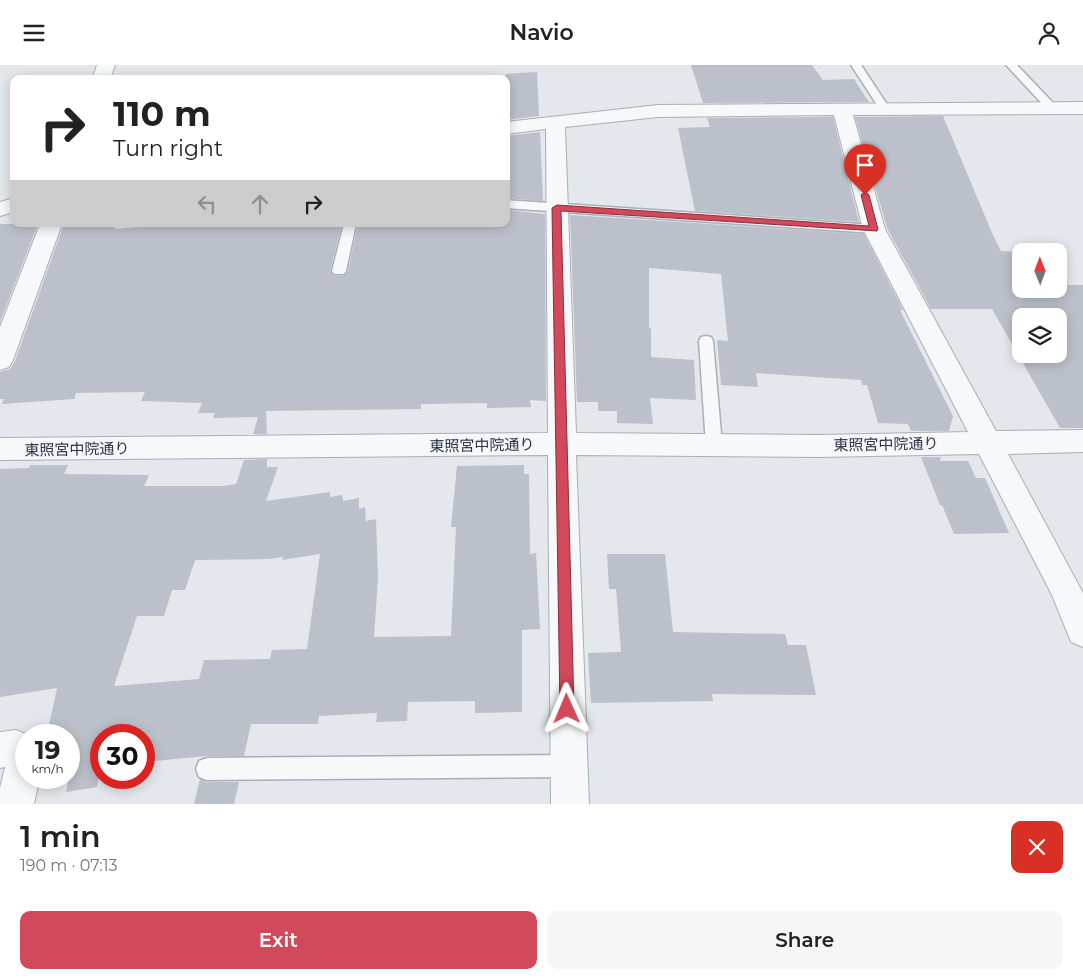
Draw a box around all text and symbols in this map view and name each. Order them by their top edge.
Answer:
icon: menu [20,19,48,47]
text: Navio [509,19,574,46]
icon: person [1035,19,1063,47]
text: 110 m [113,92,211,135]
icon: right [30,95,95,160]
text: Turn right [113,135,223,162]
pin [844,144,886,195]
icon: arrive [851,151,879,179]
icon: left [193,190,221,218]
icon: ahead [246,190,274,218]
icon: right [299,190,327,218]
north arrow [1012,243,1068,297]
map controls [1012,243,1067,363]
button: layers [1012,308,1067,363]
street label: 東照宮中院通り [833,434,939,454]
street label: 東照宮中院通り [429,435,535,455]
street label: 東照宮中院通り [24,439,130,459]
position arrow [540,682,592,734]
speed limit sign: 30 [90,724,155,789]
text: 19 [35,735,60,765]
text: km/h [31,761,64,776]
text: 1 min [20,818,101,855]
button: close [1011,821,1063,873]
text: 190 m · 07:13 [20,856,117,875]
button: Exit [20,911,537,969]
button: Share [547,911,1063,969]

